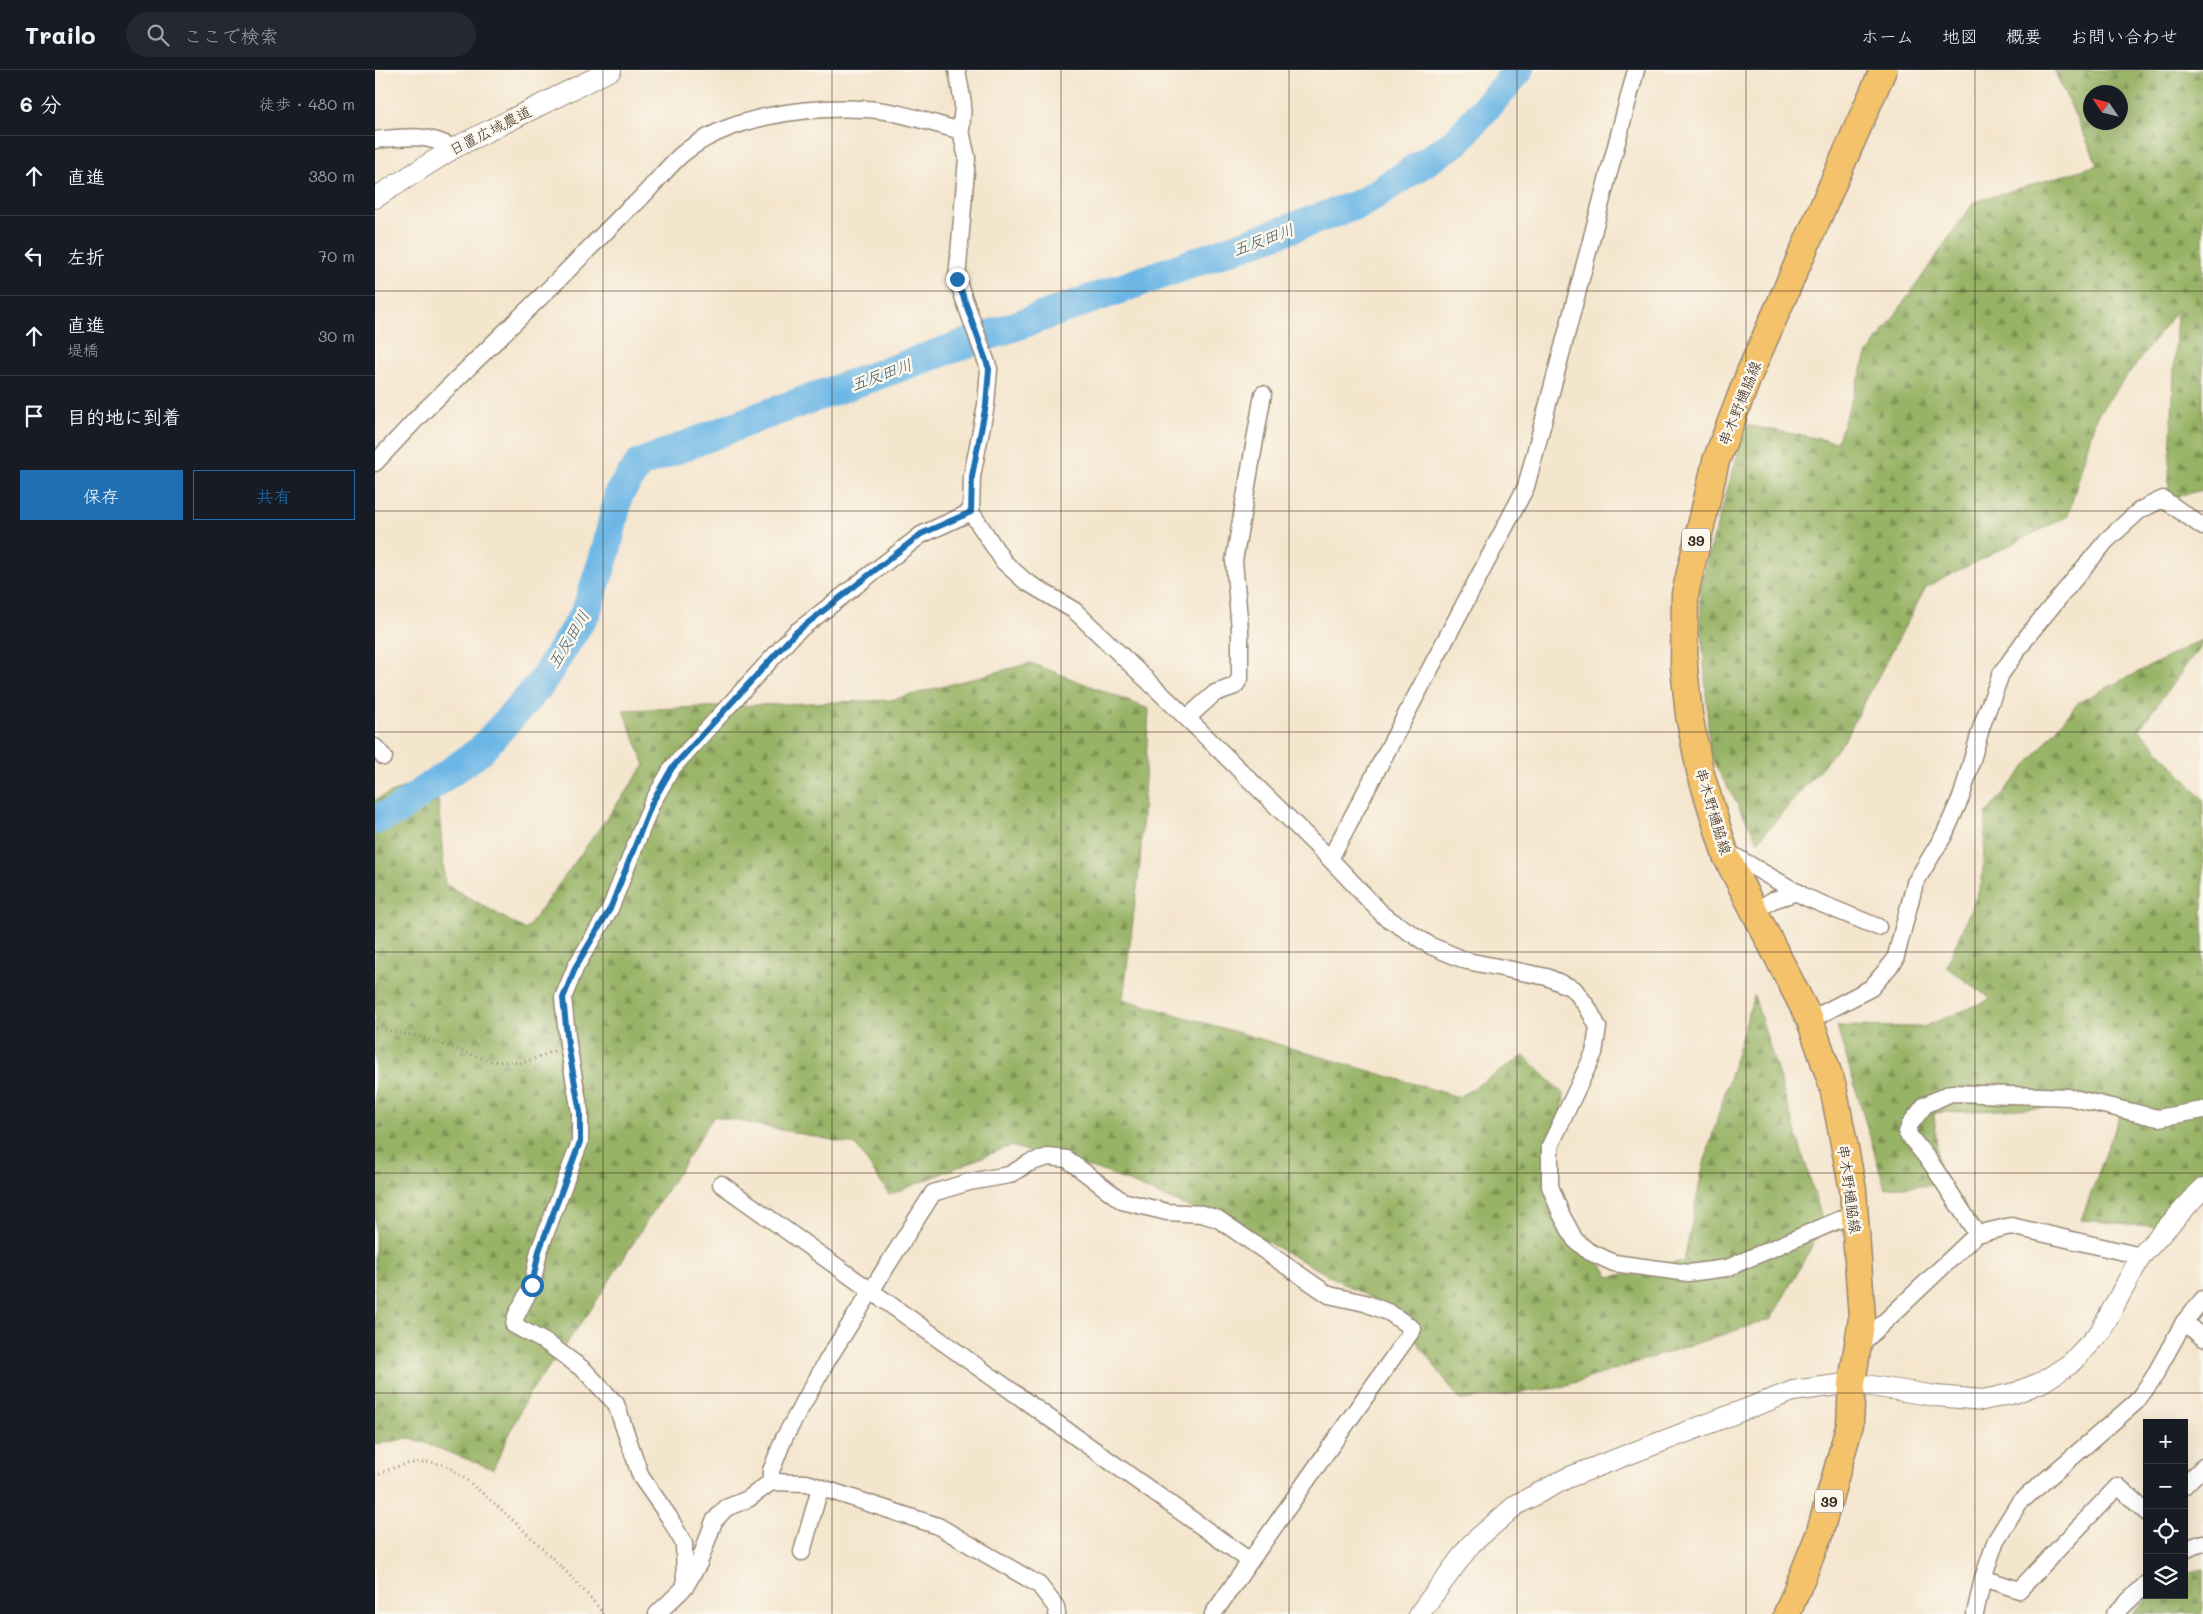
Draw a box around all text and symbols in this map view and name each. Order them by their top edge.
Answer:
search box [126,12,476,57]
text: Trailo [25,19,96,50]
icon: search [144,21,172,49]
text: ここで検索 [184,23,279,48]
text: ホーム [1861,24,1914,48]
text: 地図 [1942,24,1978,48]
text: 概要 [2006,24,2042,48]
text: お問い合わせ [2070,24,2178,48]
north arrow [2083,85,2128,130]
text: 6 分 [20,90,61,117]
text: 徒歩 · 480 m [259,93,355,114]
street label: 日置広域農道 [445,101,535,159]
icon: ahead [20,162,48,190]
text: 直進 [67,164,105,189]
text: 380 m [308,165,355,186]
water label: 五反田川 [1229,218,1297,260]
icon: left [20,242,48,270]
text: 左折 [67,244,105,269]
text: 70 m [318,245,355,266]
route end [946,268,969,291]
text: 直進 [67,312,105,337]
icon: ahead [20,322,48,350]
text: 30 m [318,325,355,346]
text: 堤橋 [67,339,99,360]
water label: 五反田川 [847,353,915,395]
street label: 串木野樋脇線 [1713,358,1765,448]
icon: arrive [20,402,48,430]
text: 目的地に到着 [67,404,181,429]
button: 保存 [20,470,183,520]
button: 共有 [193,470,355,520]
road number: 39 [1682,528,1710,552]
water label: 五反田川 [543,606,593,672]
street label: 串木野樋脇線 [1691,765,1737,857]
street label: 串木野樋脇線 [1834,1143,1866,1235]
route start [521,1274,544,1297]
map controls [2143,1419,2188,1599]
button: + [2143,1419,2188,1464]
button: − [2143,1464,2188,1509]
road number: 39 [1815,1490,1843,1512]
button: locate [2143,1509,2188,1554]
button: layers [2143,1554,2188,1599]

